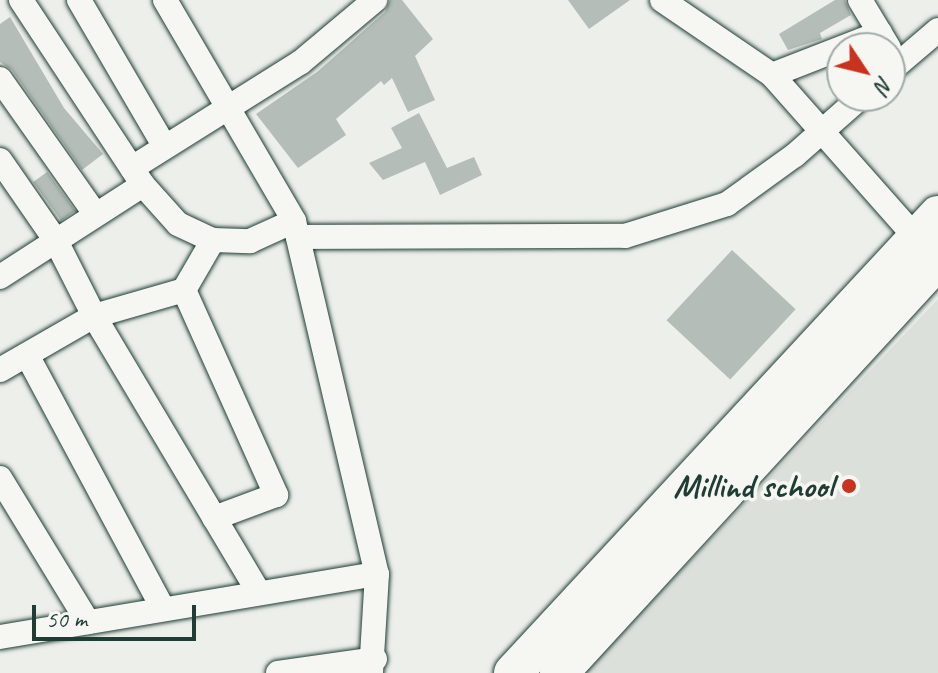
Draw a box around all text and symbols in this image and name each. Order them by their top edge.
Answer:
north arrow [826,32,906,112]
text: N [869,71,899,98]
place label: Millind school [674,466,833,506]
marker: Millind school [840,477,858,495]
scale bar [36,589,200,639]
text: 50 m [46,604,87,634]

